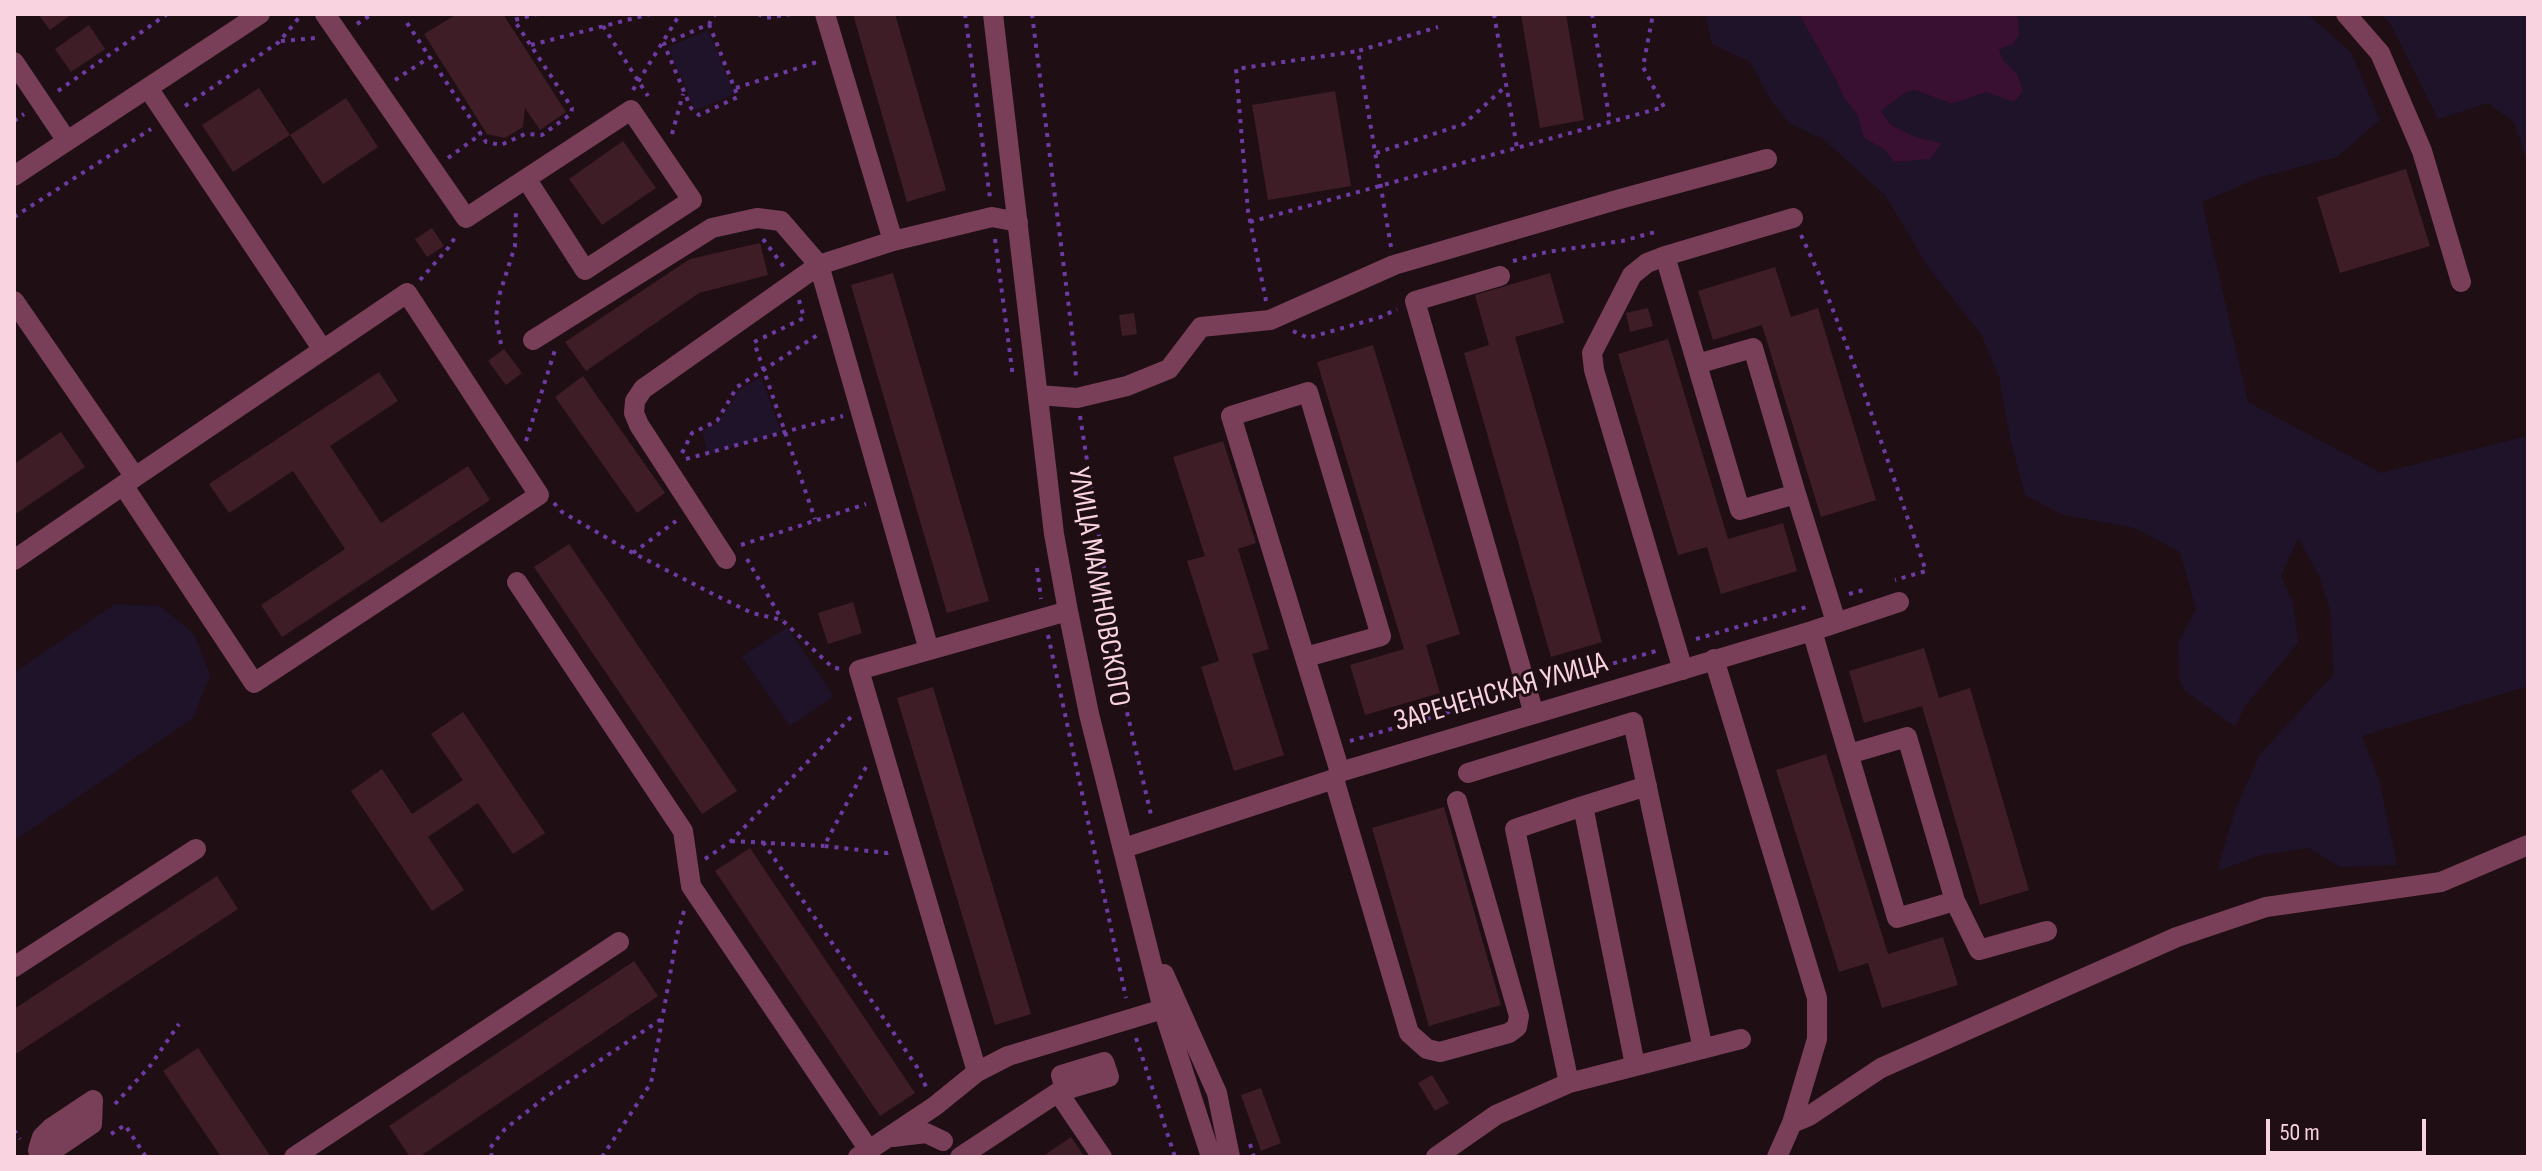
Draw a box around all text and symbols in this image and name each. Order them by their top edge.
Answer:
street label: УЛИЦА МАЛИНОВСКОГО [1059,465,1137,709]
street label: ЗАРЕЧЕНСКАЯ УЛИЦА [1390,645,1612,741]
scale bar [2270,1103,2430,1153]
text: 50 m [2280,1118,2320,1147]

